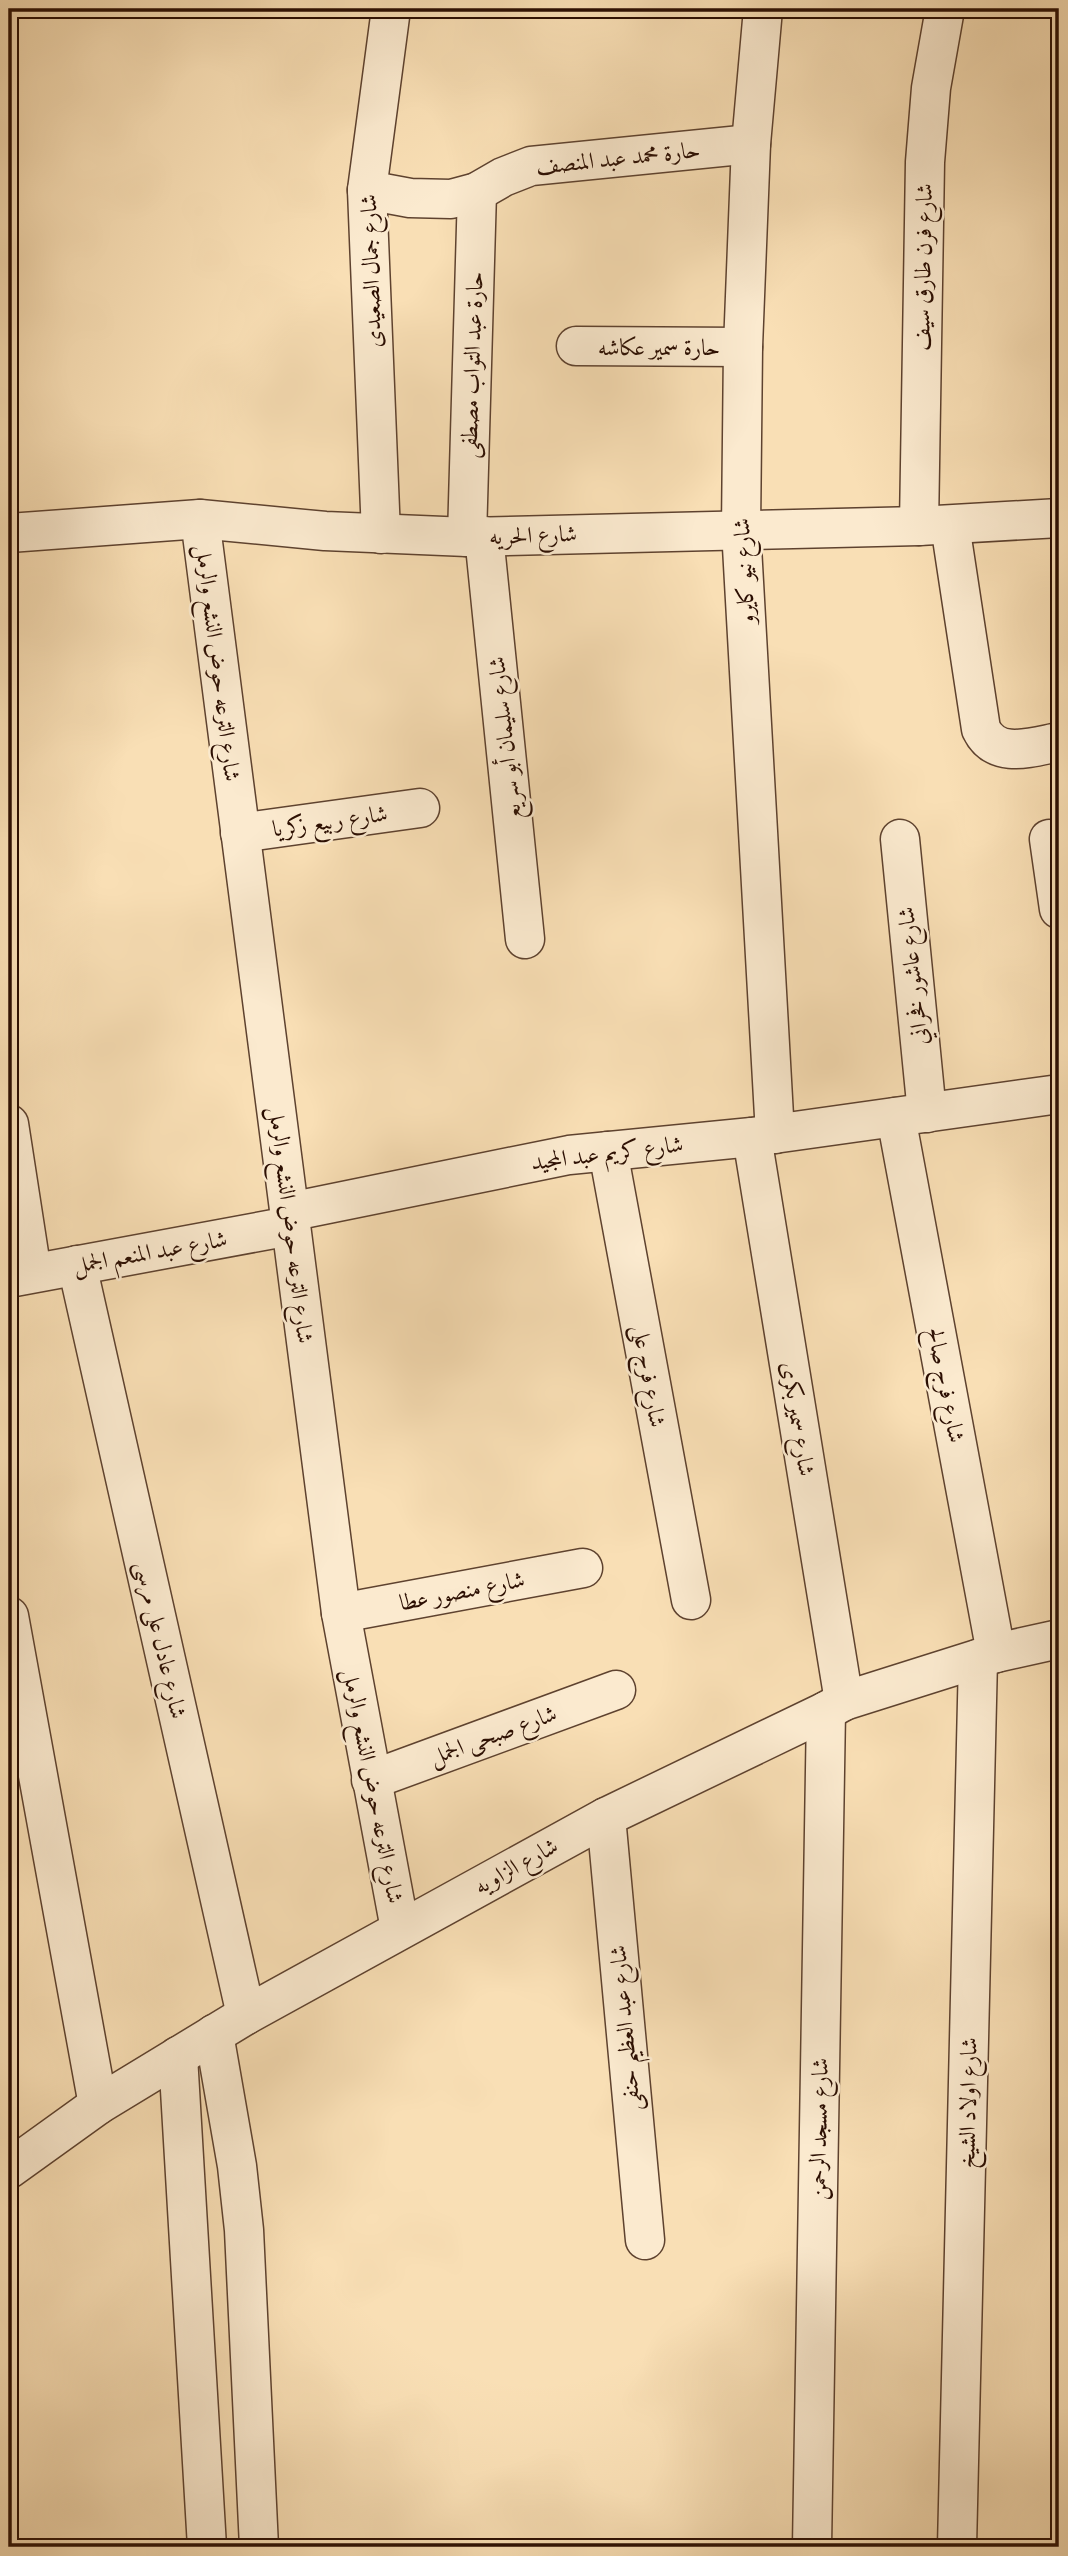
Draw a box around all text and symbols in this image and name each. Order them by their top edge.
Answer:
street label: حارة محمد عبد المنصف [534,136,702,180]
street label: شارع فرن طارق سيف [908,183,944,351]
street label: شارع جمال الصعيدى [355,193,393,348]
street label: حارة عبد التواب مصطفى [455,271,492,459]
street label: حارة سمير عكاشه [598,334,720,361]
street label: شارع نيو كايرو [728,517,766,627]
street label: شارع الحريه [488,520,578,556]
street label: شارع الترعه حوض النشع والرمل [183,543,246,784]
street label: شارع سليمان أبو سريع [480,654,534,821]
street label: شارع ربيع زكريا [271,800,390,849]
street label: شارع عاشور فخراني [892,905,940,1047]
street label: شارع الترعه حوض النشع والرمل [256,1105,319,1346]
street label: شارع كريم عبد المجيد [529,1130,685,1182]
street label: شارع عبد المنعم الجمل [71,1225,231,1287]
street label: شارع فرج على [620,1322,671,1431]
street label: شارع فرج صالح [915,1325,970,1446]
street label: شارع سمير بكرى [770,1360,820,1479]
street label: شارع عادل على مرسى [124,1559,192,1723]
street label: شارع منصور عطا [397,1566,528,1622]
street label: شارع الترعه حوض النشع والرمل [330,1666,409,1907]
street label: شارع صبحى الجمل [426,1699,562,1776]
street label: شارع الزاويه [469,1832,566,1905]
street label: شارع عبد العظيم حنفى [604,1943,655,2112]
street label: شارع اولاد الشيخ [953,2037,990,2169]
street label: شارع مسجد الرحمن [804,2058,840,2201]

